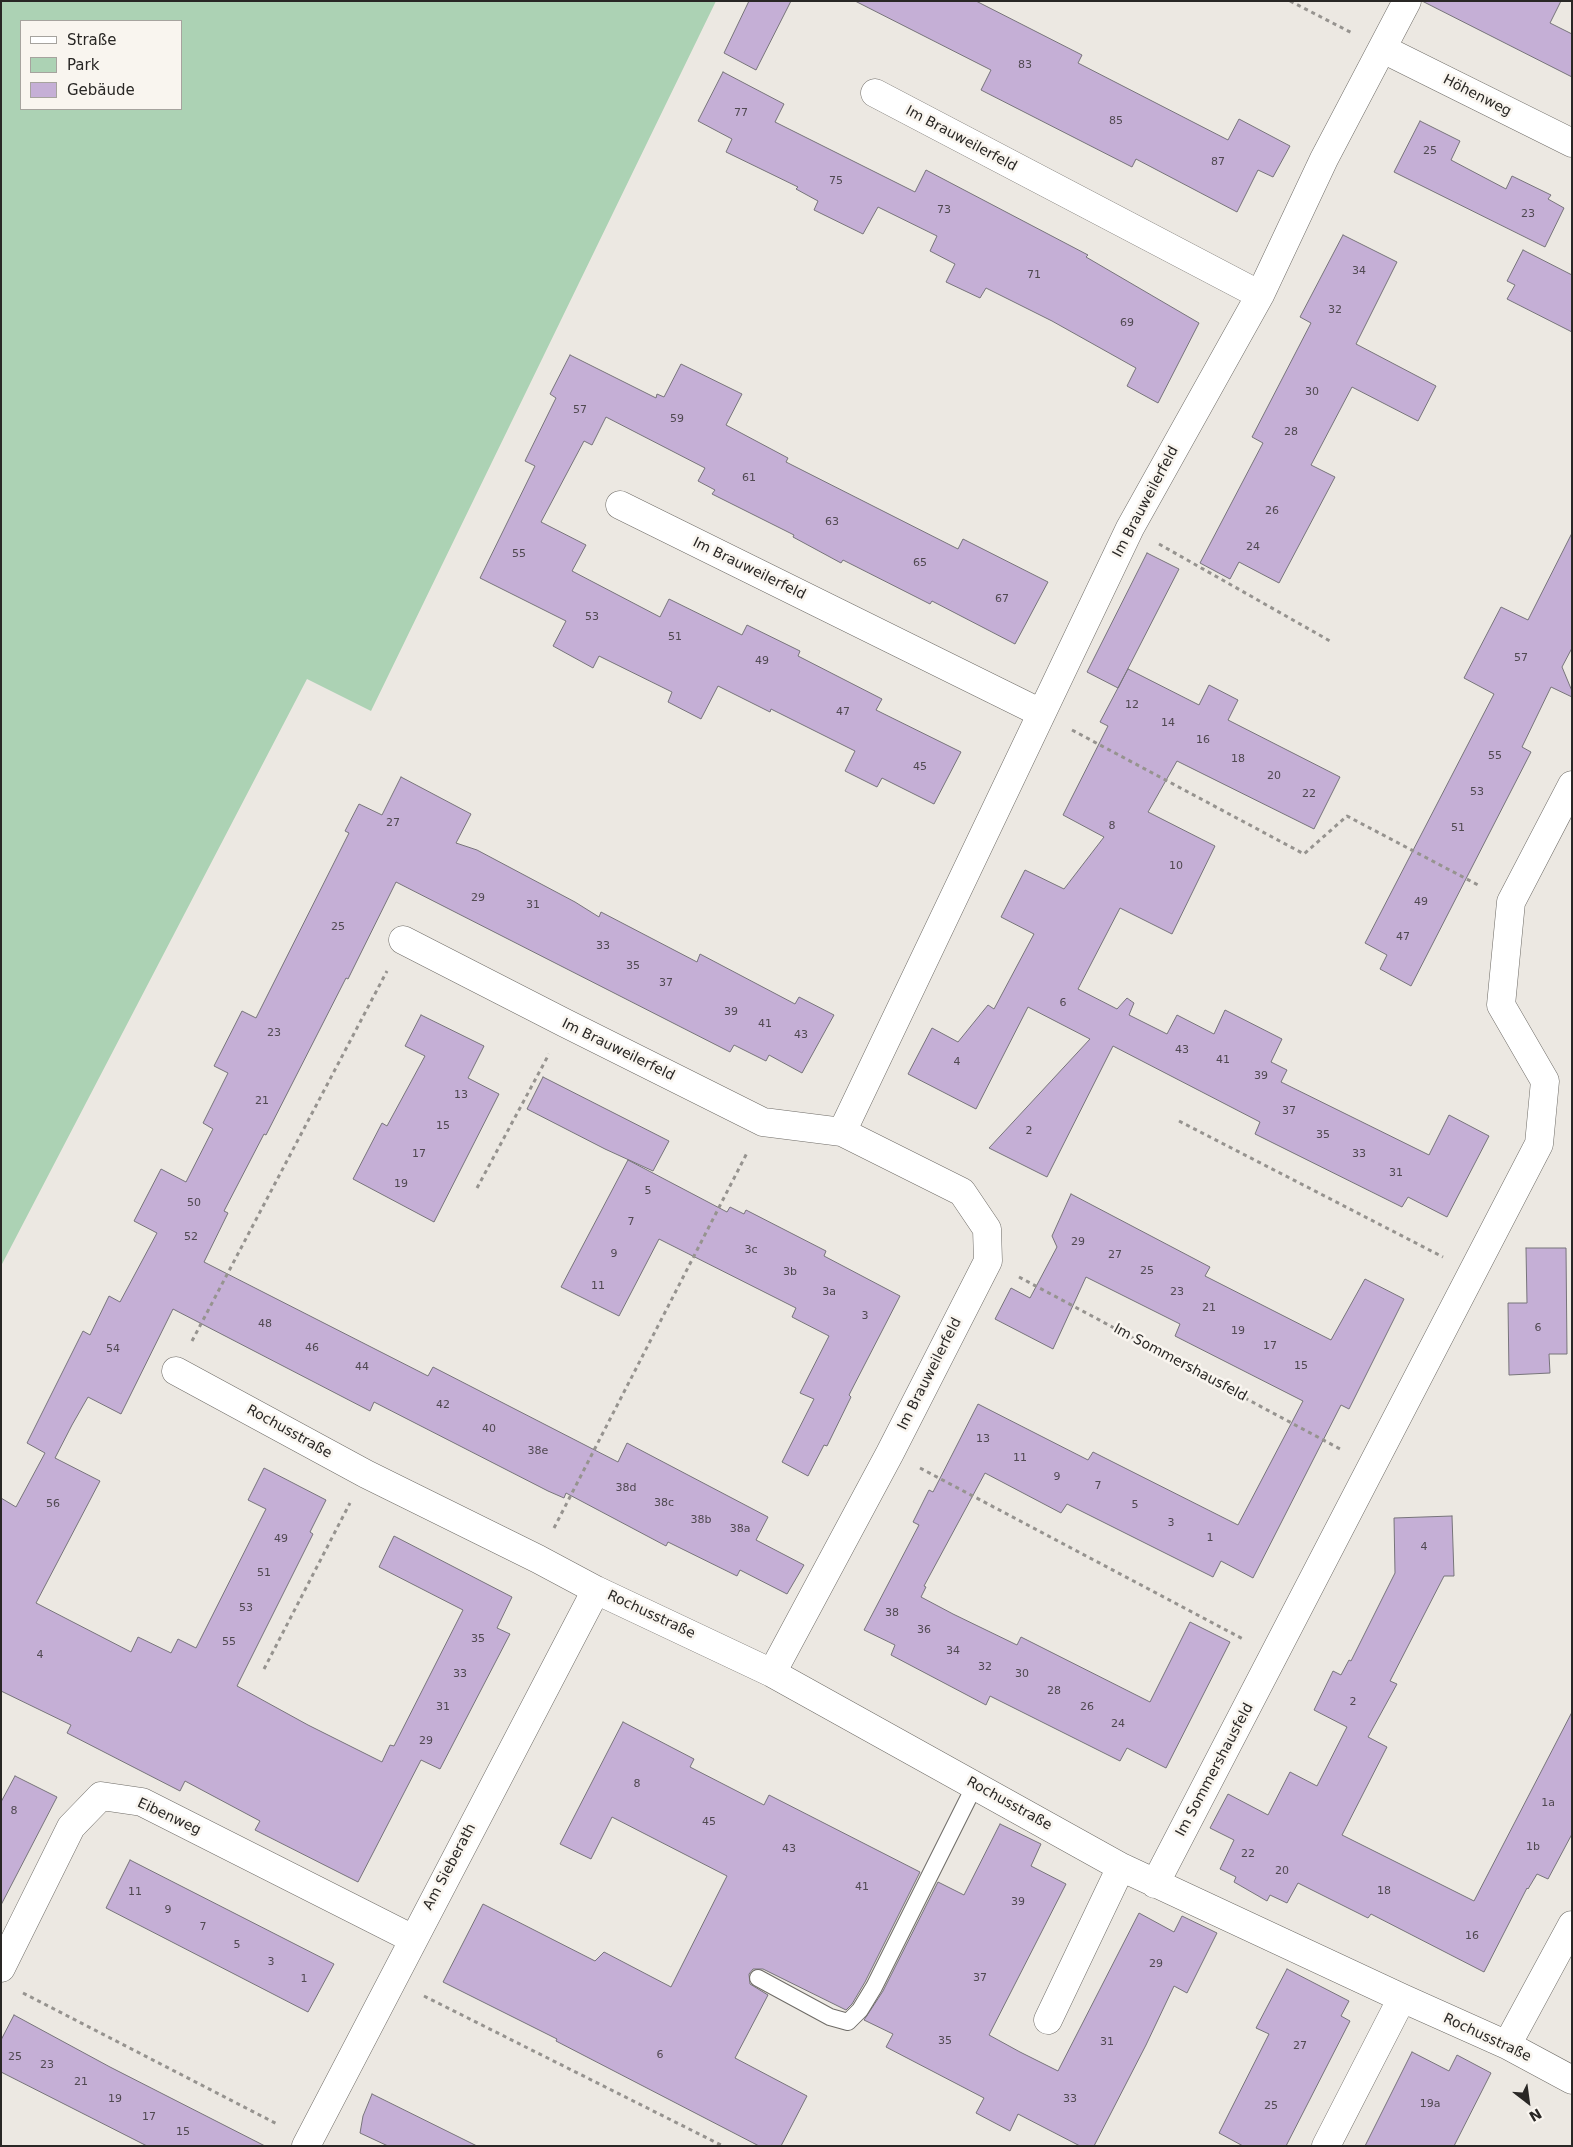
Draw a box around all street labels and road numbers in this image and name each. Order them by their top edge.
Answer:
street label: Höhenweg [1440,72,1514,120]
street label: Im Brauweilerfeld [903,103,1019,175]
street label: Im Brauweilerfeld [1110,444,1182,560]
street label: Im Brauweilerfeld [690,534,808,604]
street label: Im Brauweilerfeld [559,1015,677,1085]
street label: Im Brauweilerfeld [894,1315,966,1433]
street label: Im Sommershausfeld [1110,1321,1250,1405]
street label: Rochusstraße [243,1402,335,1462]
street label: Rochusstraße [604,1587,698,1643]
street label: Im Sommershausfeld [1173,1700,1257,1840]
street label: Rochusstraße [963,1774,1055,1834]
street label: Eibenweg [135,1795,203,1839]
street label: Am Sieberath [420,1821,480,1913]
street label: Rochusstraße [1440,2010,1534,2066]

